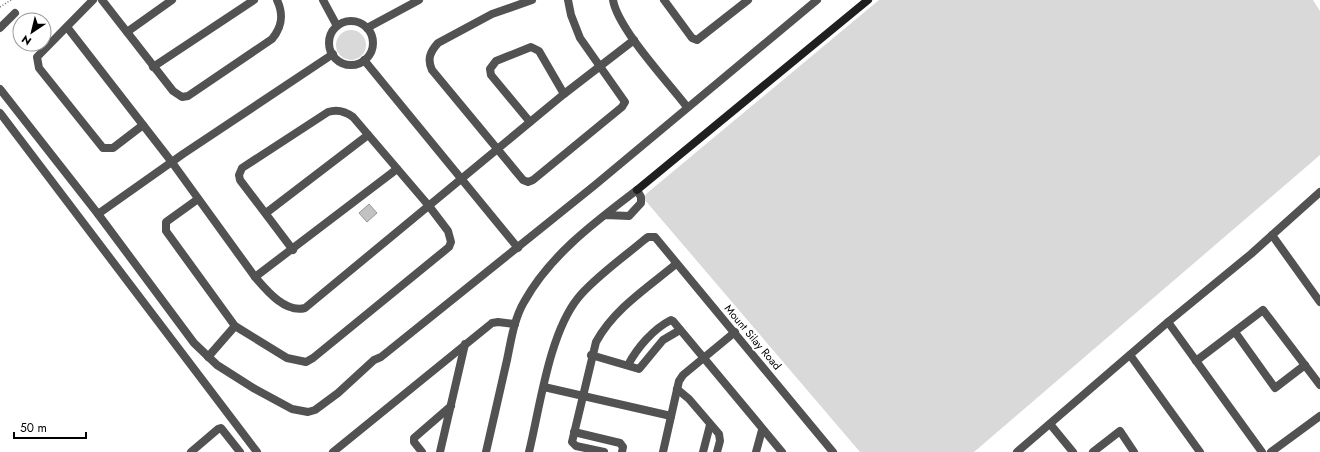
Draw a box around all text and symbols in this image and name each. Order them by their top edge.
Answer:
north arrow [12,12,52,52]
text: N [18,31,34,49]
street label: Mount Silay Road [721,301,785,373]
scale bar [14,414,86,440]
text: 50 m [20,419,47,437]

